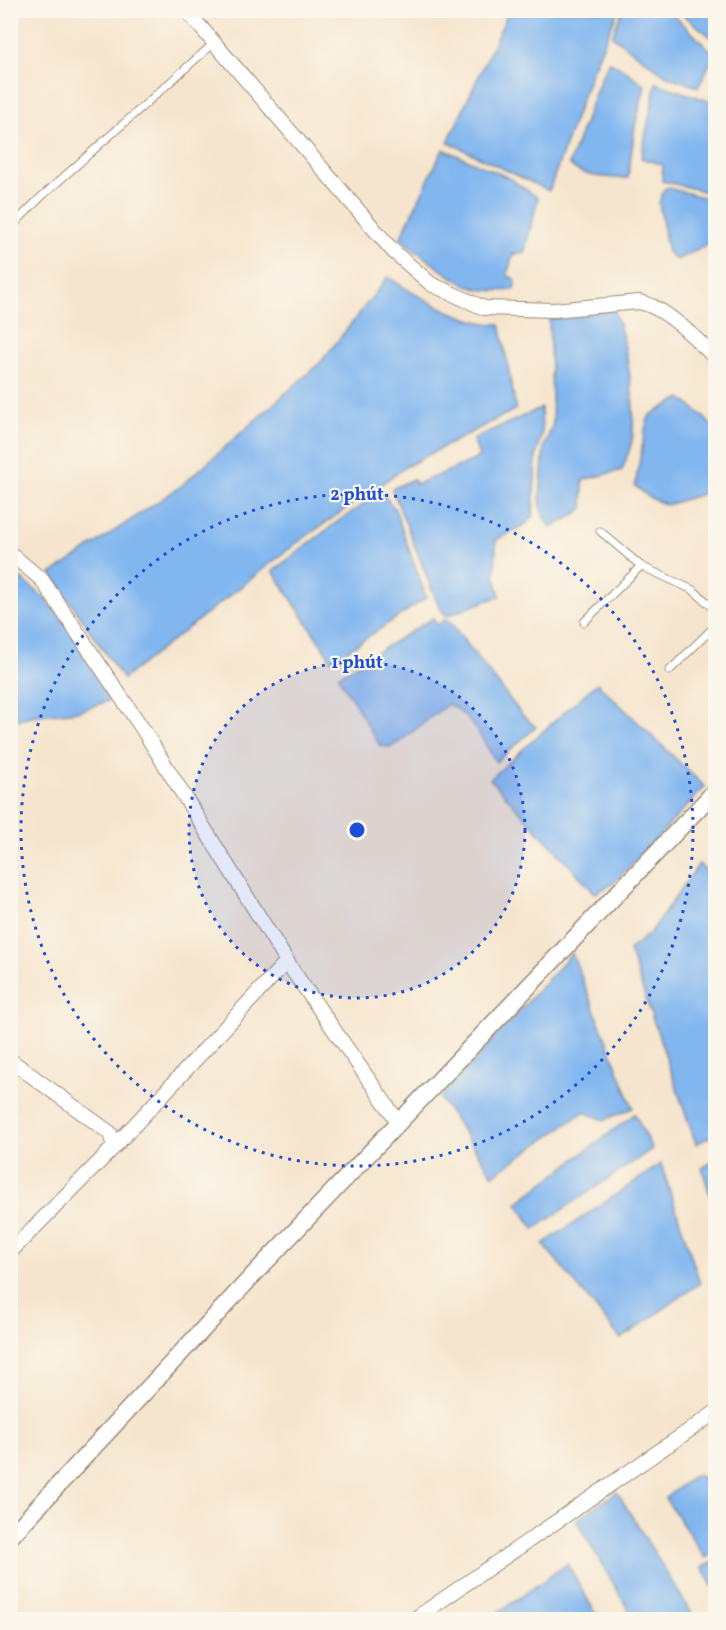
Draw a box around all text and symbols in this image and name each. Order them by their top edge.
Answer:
text: 2 phút [330,483,384,508]
text: 1 phút [331,651,383,676]
centre of rings [347,820,367,840]

